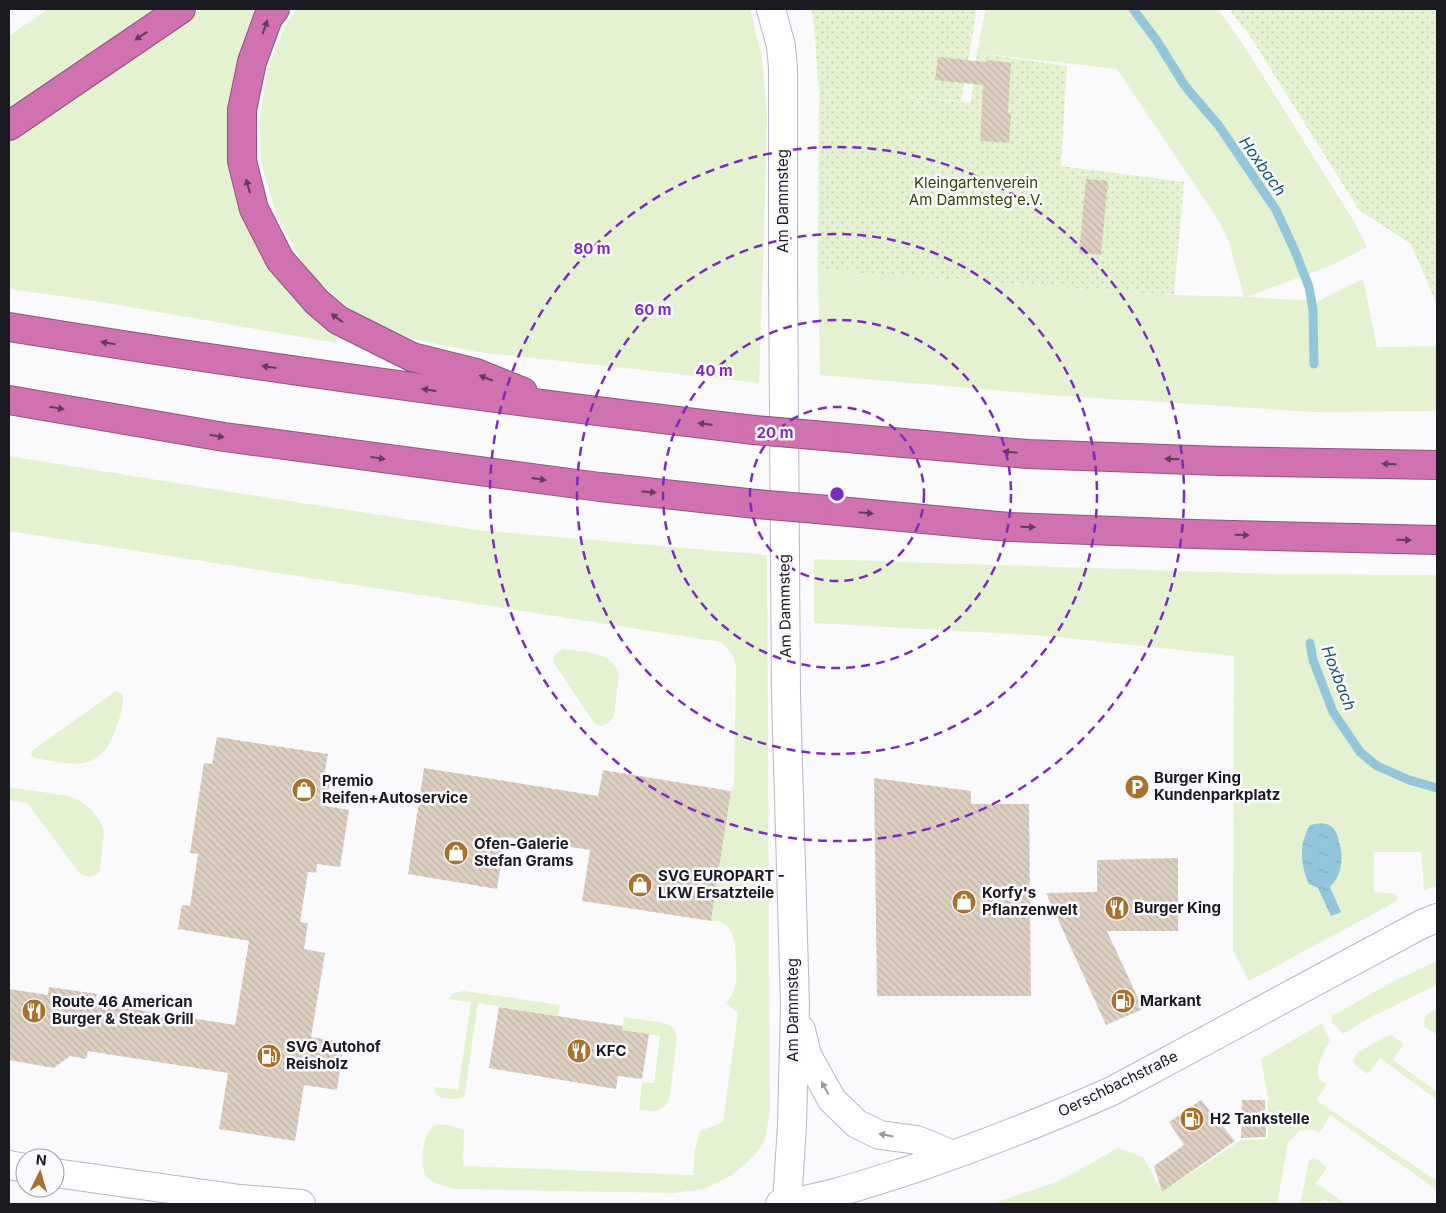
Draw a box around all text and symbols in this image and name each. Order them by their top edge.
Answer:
one-way arrow [262,20,269,35]
one-way arrow [134,31,147,41]
water label: Hoxbach [1235,132,1291,200]
street label: Am Dammsteg [773,149,792,253]
park label: Kleingartenverein Am Dammsteg e.V. [909,173,1043,209]
one-way arrow [244,178,252,193]
text: 80 m [573,239,611,258]
text: 60 m [634,300,672,319]
one-way arrow [330,313,343,323]
one-way arrow [99,339,115,347]
text: 40 m [695,361,733,380]
one-way arrow [260,363,276,371]
one-way arrow [479,373,494,381]
one-way arrow [421,386,437,394]
one-way arrow [49,405,65,413]
one-way arrow [697,420,713,428]
text: 20 m [757,423,793,442]
one-way arrow [209,432,225,440]
one-way arrow [1002,448,1018,456]
one-way arrow [370,454,386,462]
one-way arrow [1164,455,1180,463]
one-way arrow [1380,460,1396,468]
one-way arrow [531,475,547,483]
centre of rings [828,485,846,503]
one-way arrow [641,488,657,496]
one-way arrow [858,510,874,518]
one-way arrow [1020,524,1036,532]
one-way arrow [1234,532,1250,540]
one-way arrow [1396,536,1412,544]
street label: Am Dammsteg [774,554,795,658]
water label: Hoxbach [1317,643,1361,713]
place label: Burger King Kundenparkplatz [1154,768,1280,804]
place label: Premio Reifen+Autoservice [322,771,468,807]
parking icon: Burger King Kundenparkplatz [1124,774,1150,800]
shop icon: Premio Reifen+Autoservice [291,777,317,803]
place label: Ofen-Galerie Stefan Grams [474,834,573,870]
shop icon: Ofen-Galerie Stefan Grams [443,840,469,866]
place label: SVG EUROPART - LKW Ersatzteile [658,866,785,902]
shop icon: SVG EUROPART - LKW Ersatzteile [627,872,653,898]
place label: Korfy's Pflanzenwelt [982,883,1078,919]
shop icon: Korfy's Pflanzenwelt [951,889,977,915]
restaurant icon: Burger King [1104,895,1130,921]
place label: Burger King [1134,898,1221,917]
street label: Am Dammsteg [783,958,802,1062]
fuel station icon: Markant [1110,988,1136,1014]
place label: Markant [1140,991,1202,1010]
place label: Route 46 American Burger & Steak Grill [52,992,194,1028]
restaurant icon: Route 46 American Burger & Steak Grill [21,998,47,1024]
place label: SVG Autohof Reisholz [286,1037,381,1073]
restaurant icon: KFC [566,1038,592,1064]
place label: KFC [596,1041,627,1060]
fuel station icon: SVG Autohof Reisholz [256,1043,282,1069]
street label: Oerschbachstraße [1055,1046,1181,1121]
one-way arrow [821,1081,830,1095]
fuel station icon: H2 Tankstelle [1179,1106,1205,1132]
place label: H2 Tankstelle [1210,1109,1310,1128]
one-way arrow [878,1131,894,1139]
north arrow [15,1148,65,1198]
text: N [35,1151,47,1168]

